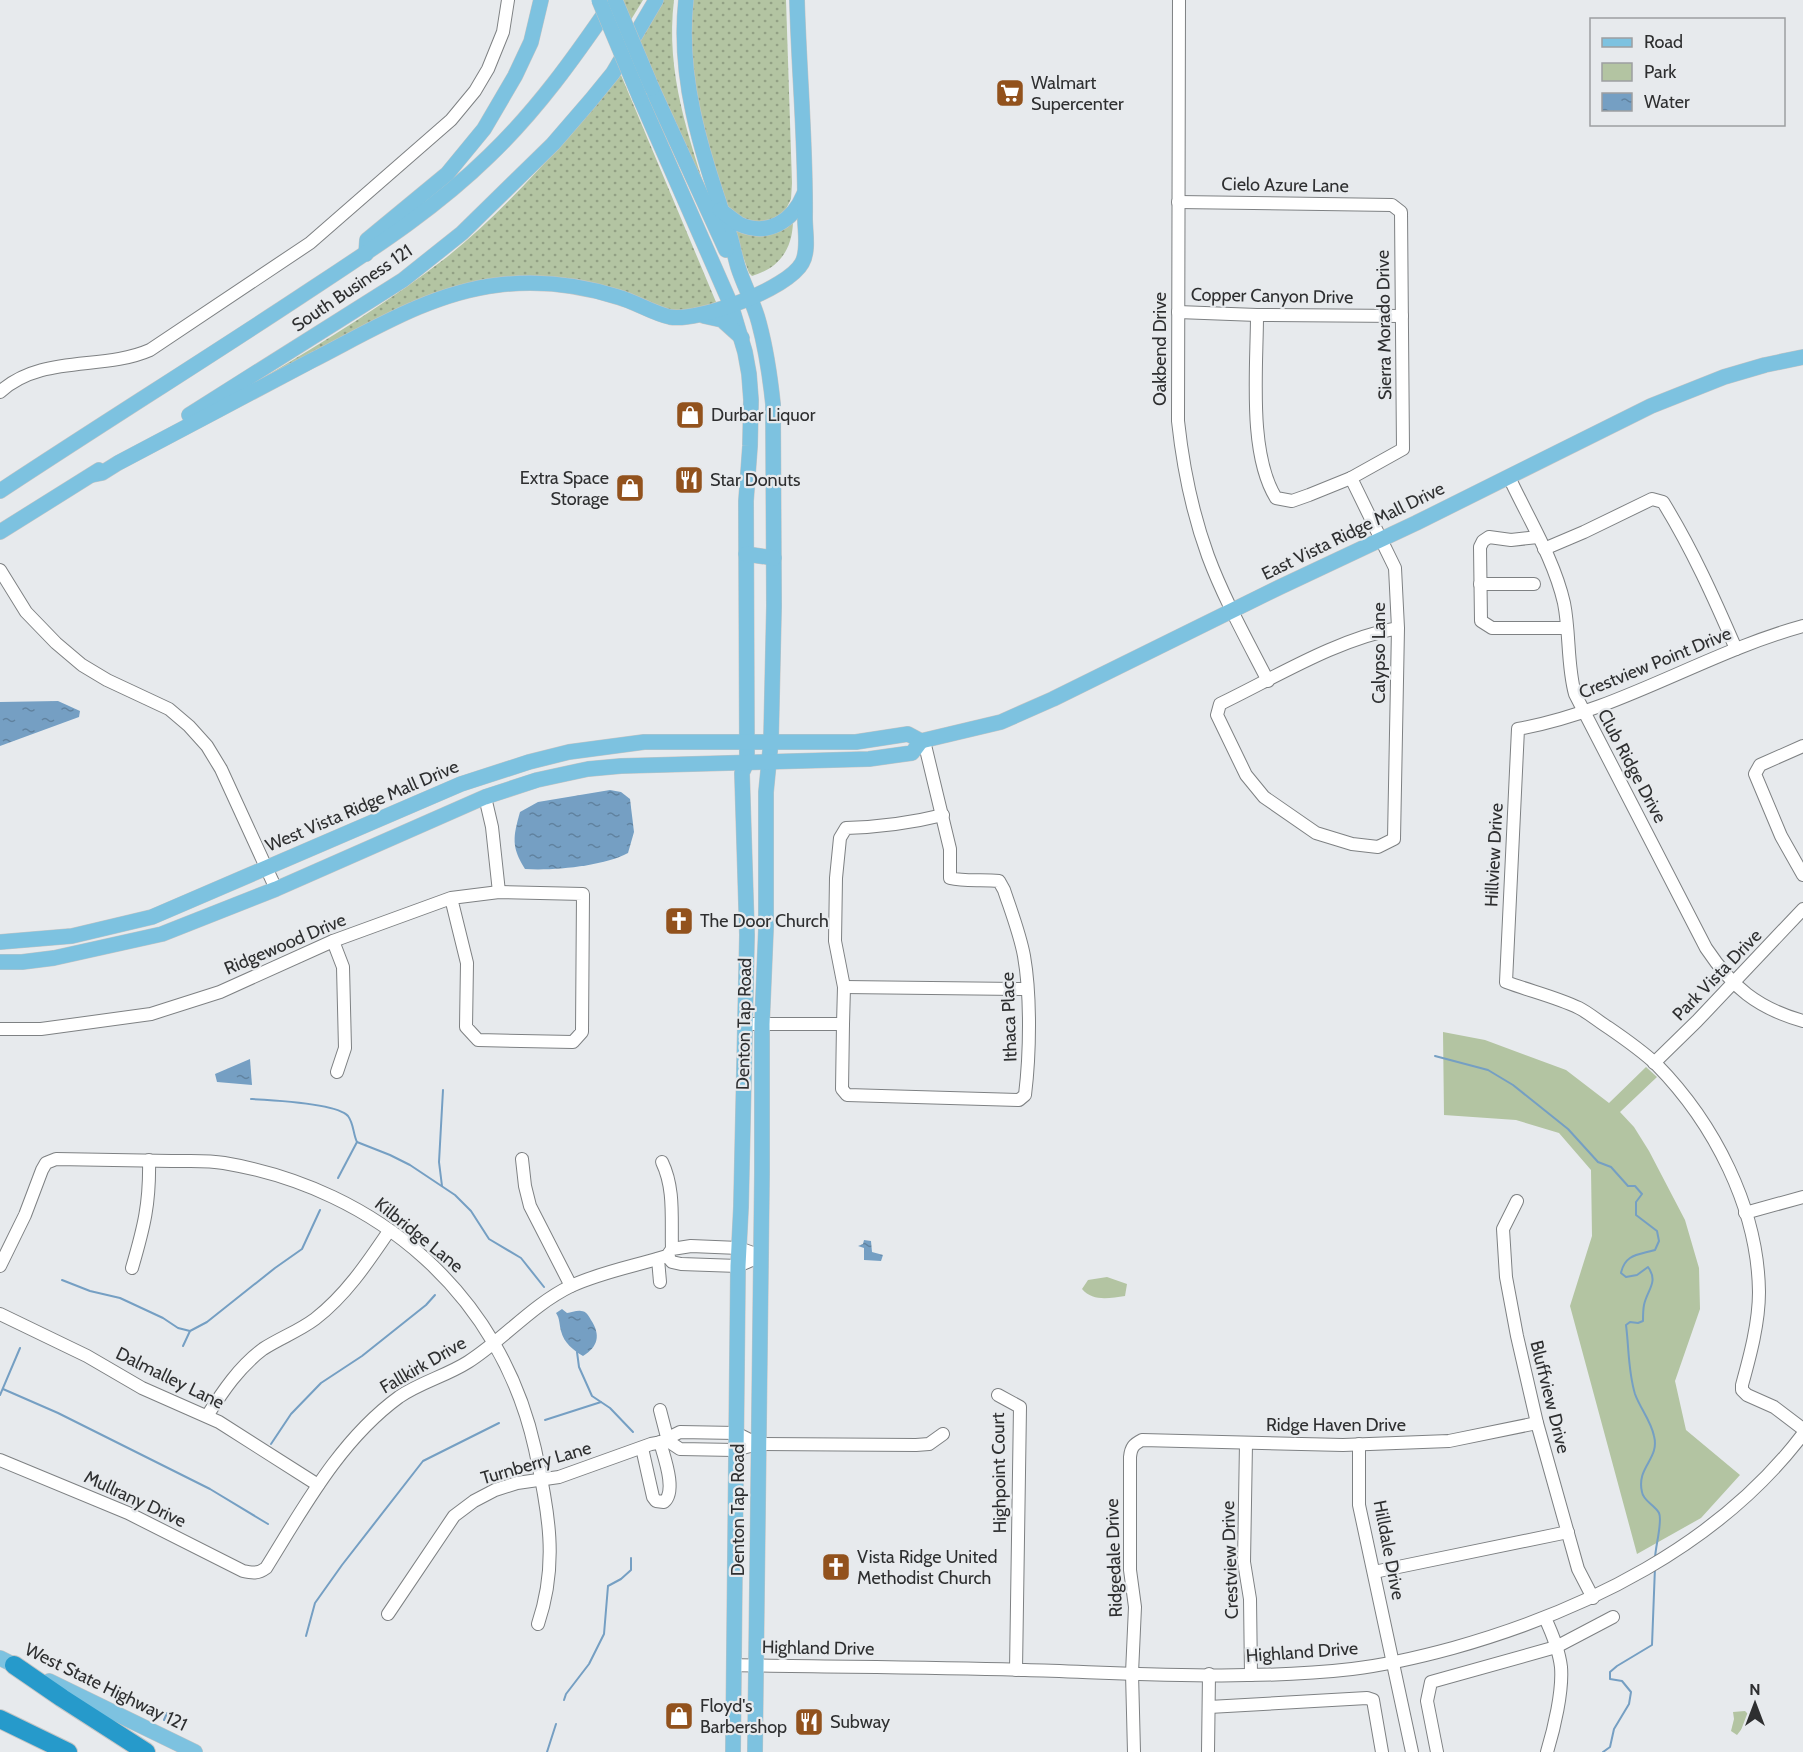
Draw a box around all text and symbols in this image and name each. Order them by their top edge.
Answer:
legend [1590,18,1785,126]
text: Road [1644,31,1683,53]
text: Park [1644,61,1677,83]
place label: Walmart Supercenter [1031,72,1124,115]
supermarket icon: Walmart Supercenter [994,77,1026,109]
text: Water [1644,91,1690,113]
street label: Cielo Azure Lane [1221,173,1349,197]
street label: South Business 121 [288,240,416,336]
street label: Sierra Morado Drive [1372,250,1396,400]
street label: Copper Canyon Drive [1191,284,1353,308]
street label: Oakbend Drive [1149,292,1171,406]
shop icon: Durbar Liquor [674,399,706,431]
place label: Durbar Liquor [711,404,816,426]
restaurant icon: Star Donuts [673,464,705,496]
place label: Extra Space Storage [520,467,609,510]
place label: Star Donuts [710,469,801,491]
shop icon: Extra Space Storage [614,472,646,504]
street label: East Vista Ridge Mall Drive [1258,477,1448,585]
street label: Calypso Lane [1368,602,1390,704]
street label: Crestview Point Drive [1576,622,1734,704]
street label: Club Ridge Drive [1593,705,1671,827]
street label: West Vista Ridge Mall Drive [262,755,462,857]
street label: Hillview Drive [1480,802,1508,908]
church icon: The Door Church [663,905,695,937]
street label: Ridgewood Drive [221,908,349,980]
place label: The Door Church [700,910,829,932]
street label: Park Vista Drive [1668,925,1766,1025]
street label: Denton Tap Road [732,958,756,1090]
street label: Ithaca Place [996,972,1022,1062]
street label: Kilbridge Lane [370,1193,468,1277]
street label: Fallkirk Drive [376,1332,470,1398]
street label: Bluffview Drive [1525,1338,1575,1456]
street label: Dalmalley Lane [112,1342,228,1414]
street label: Highpoint Court [987,1412,1011,1534]
street label: Ridge Haven Drive [1266,1414,1406,1436]
street label: Turnberry Lane [478,1437,594,1489]
street label: Denton Tap Road [727,1444,749,1576]
street label: Mullrany Drive [81,1466,189,1532]
street label: Ridgedale Drive [1101,1498,1127,1618]
street label: Hilldale Drive [1369,1498,1409,1602]
street label: Crestview Drive [1217,1500,1243,1620]
place label: Vista Ridge United Methodist Church [857,1546,997,1589]
church icon: Vista Ridge United Methodist Church [820,1551,852,1583]
street label: Highland Drive [762,1636,874,1660]
street label: Highland Drive [1245,1637,1359,1667]
street label: West State Highway 121 [21,1638,191,1736]
north arrow [1725,1674,1785,1734]
text: N [1749,1680,1761,1699]
place label: Floyd's Barbershop [700,1695,787,1738]
shop icon: Floyd's Barbershop [663,1700,695,1732]
restaurant icon: Subway [793,1706,825,1738]
place label: Subway [830,1711,890,1733]

